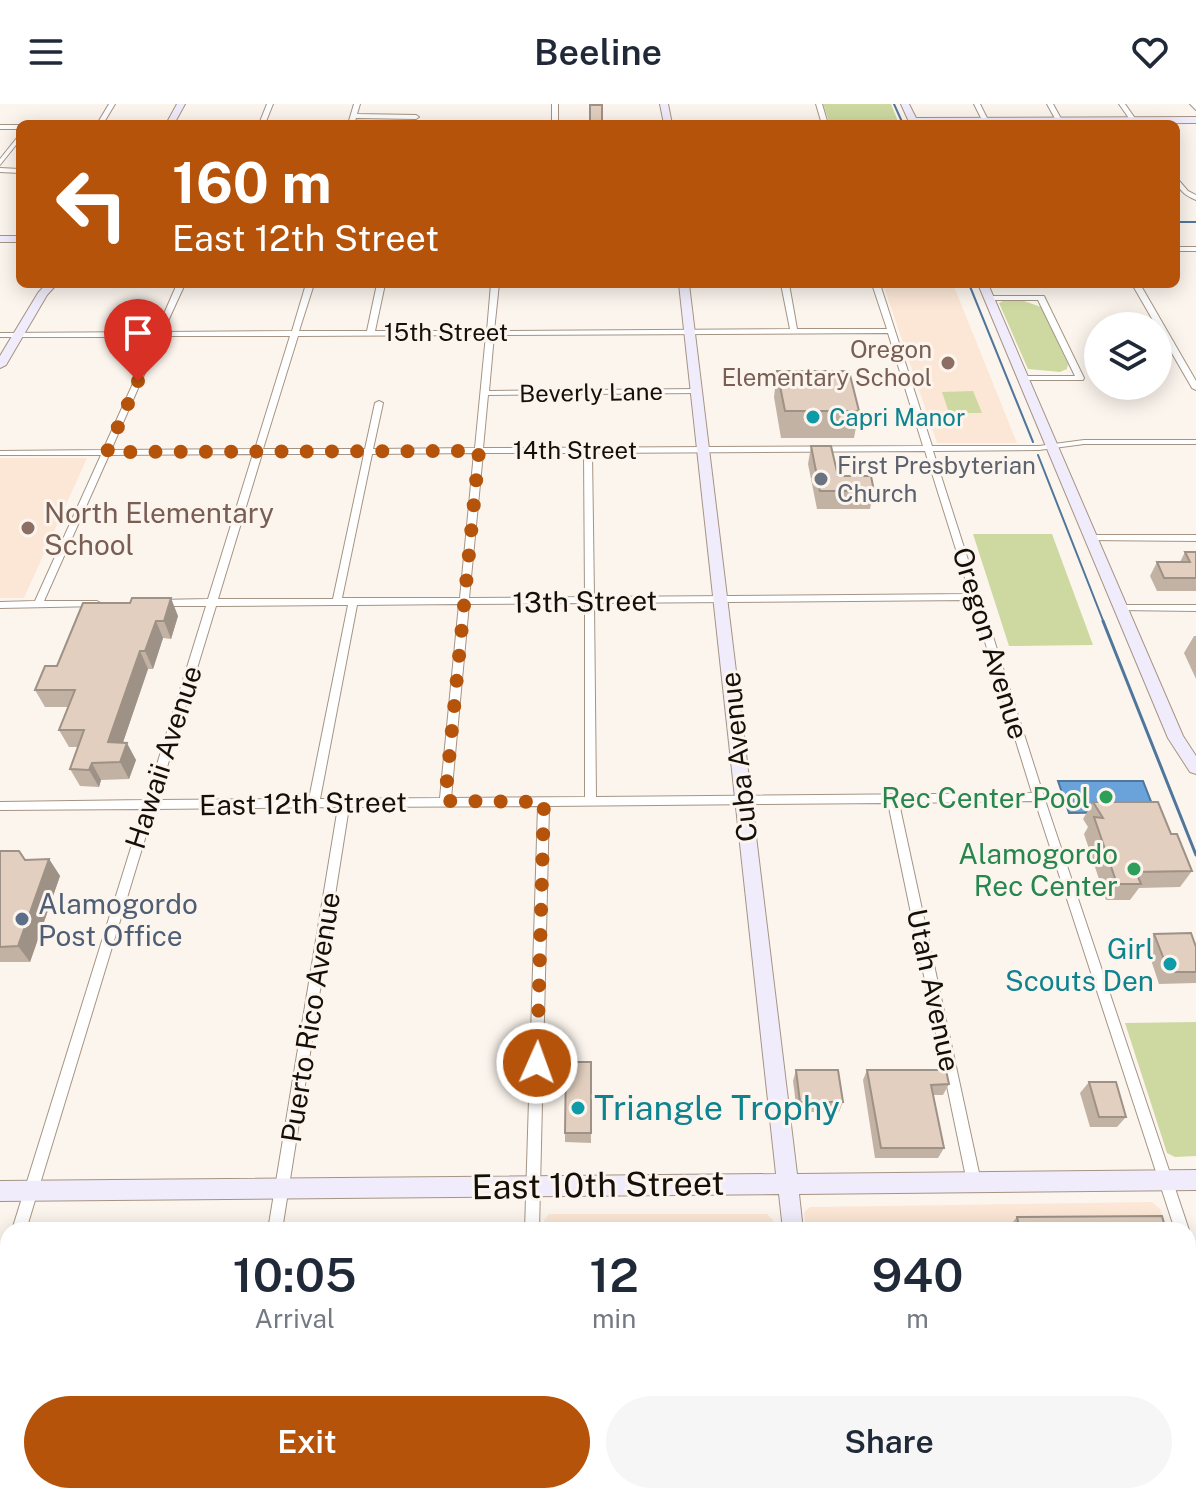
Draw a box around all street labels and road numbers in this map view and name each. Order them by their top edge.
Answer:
street label: 15th Street [384,318,508,346]
street label: Beverly Lane [519,377,663,407]
street label: 14th Street [513,436,637,464]
street label: Oregon Avenue [946,543,1036,743]
street label: 13th Street [512,583,658,619]
street label: Hawaii Avenue [118,661,208,853]
street label: Cuba Avenue [713,670,763,844]
street label: East 12th Street [199,785,407,821]
street label: Puerto Rico Avenue [274,890,346,1144]
street label: Utah Avenue [901,906,967,1074]
street label: East 10th Street [471,1163,725,1207]

